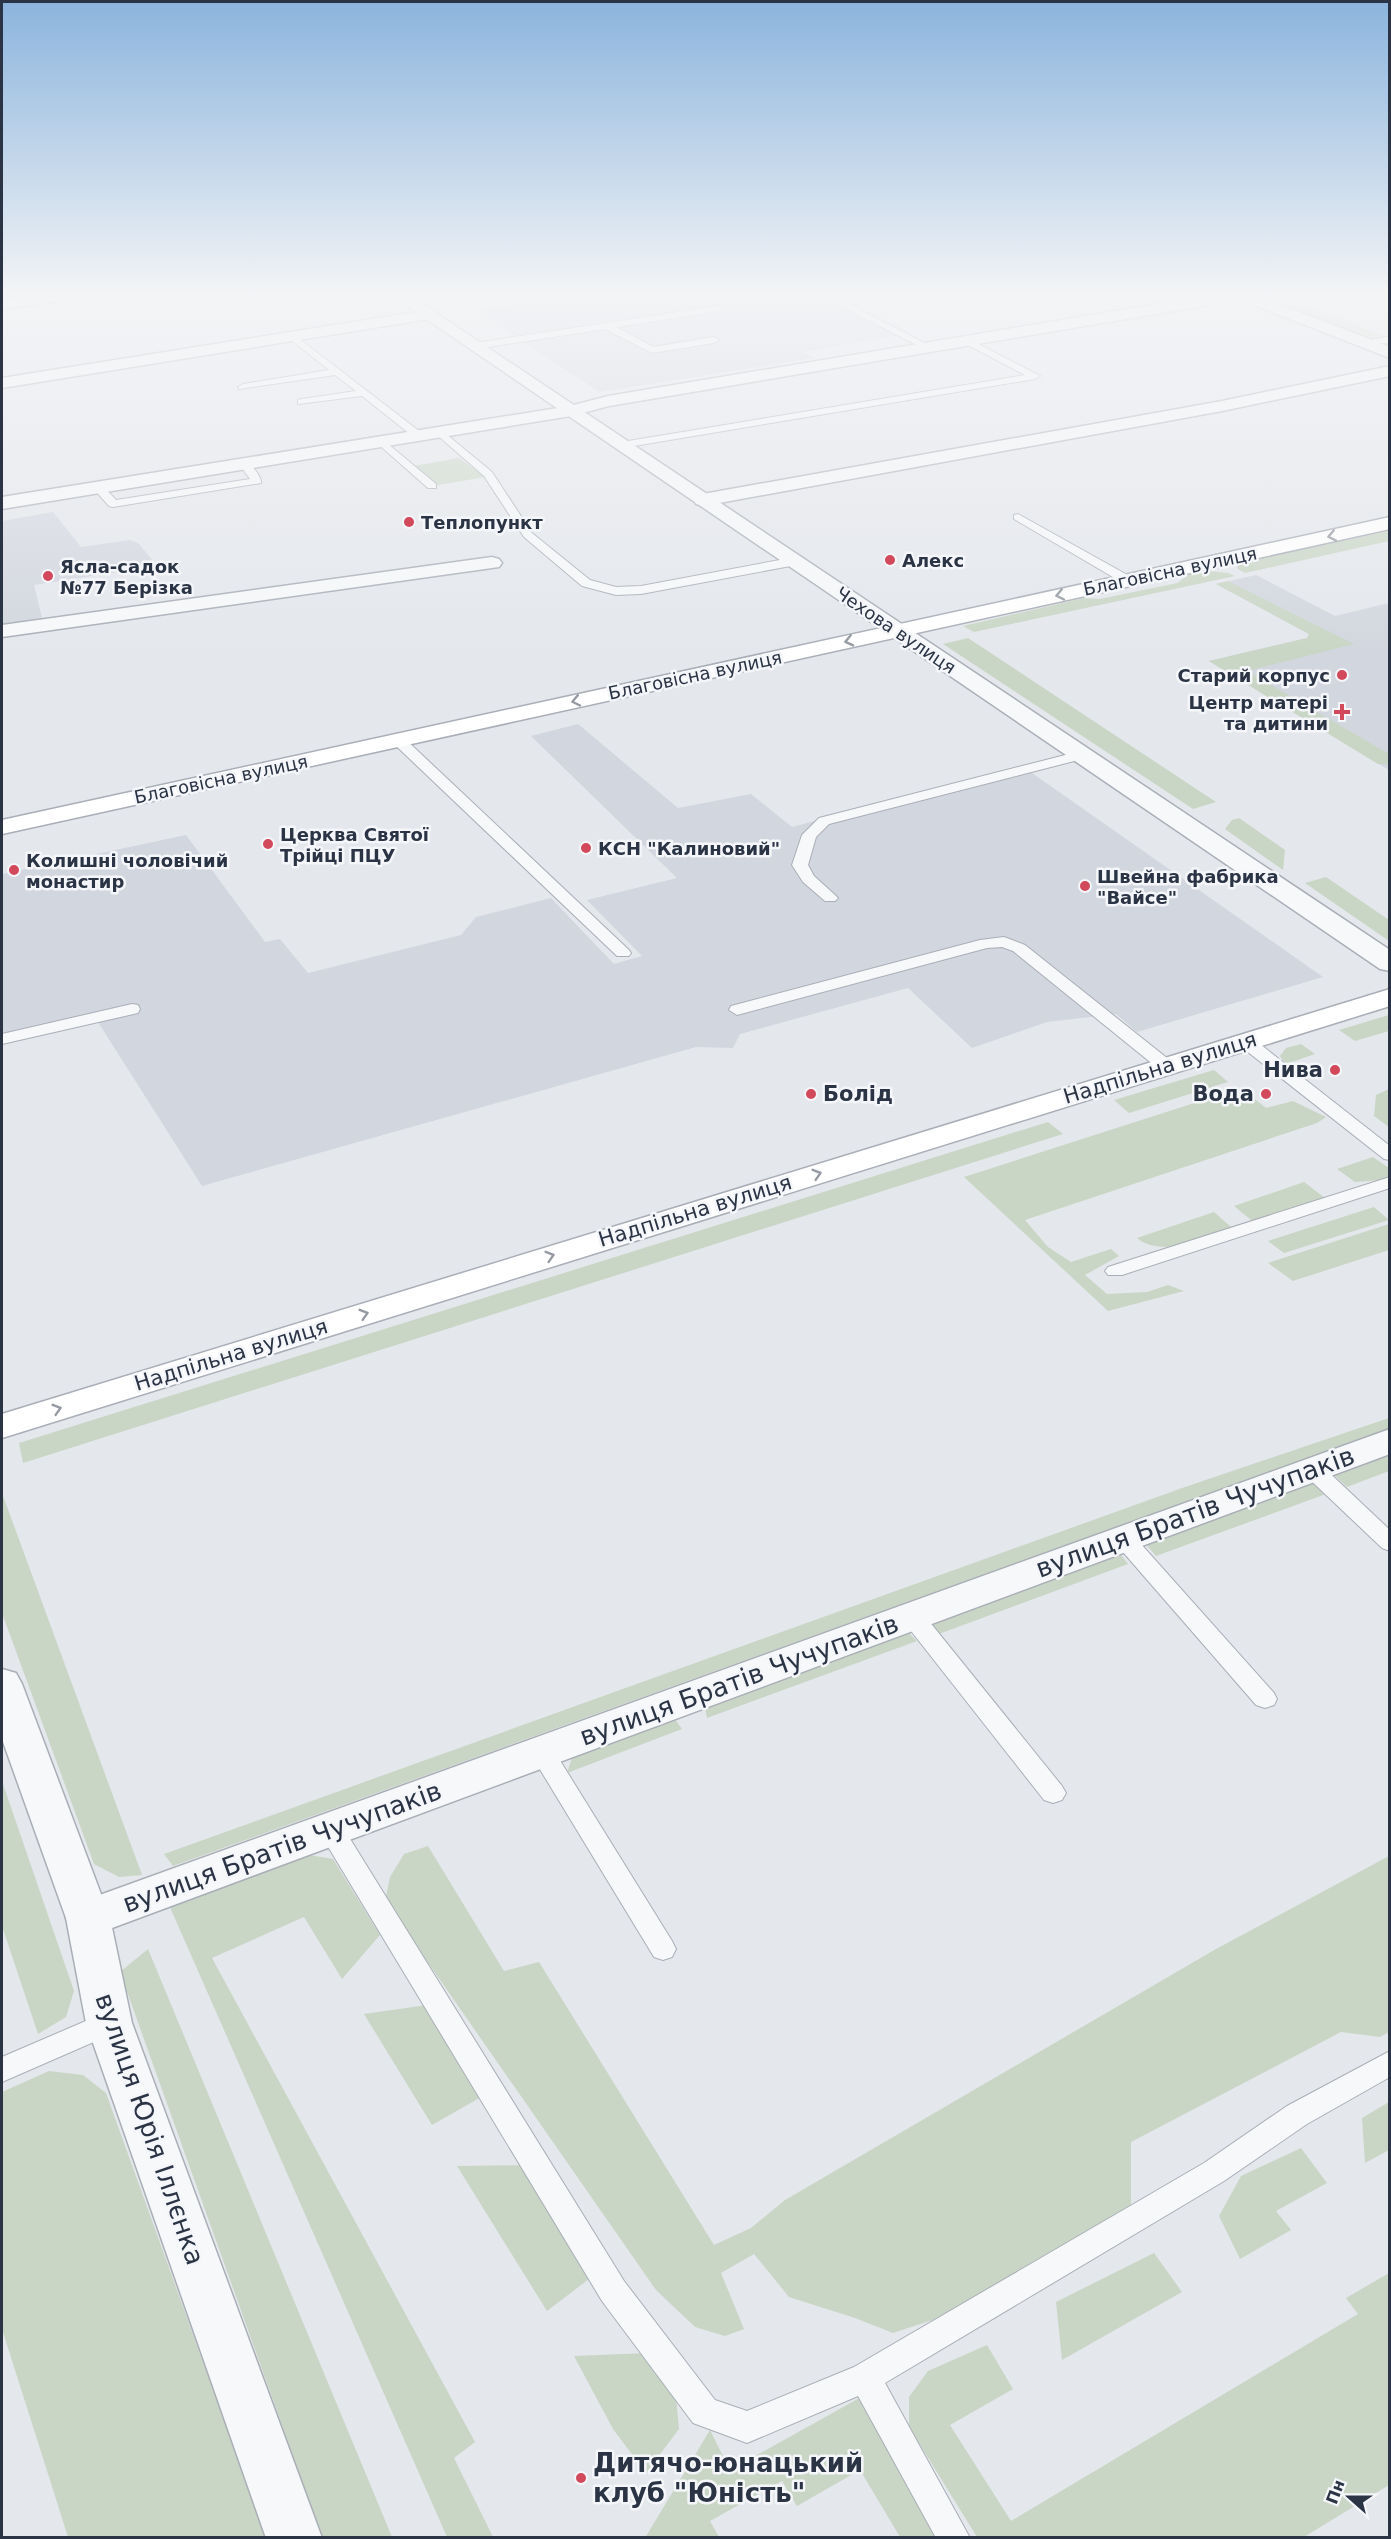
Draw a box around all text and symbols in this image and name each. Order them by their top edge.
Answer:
place label: Теплопункт [421,512,543,533]
marker: Теплопункт [402,515,416,529]
one-way arrow [1328,528,1338,541]
street label: Благовісна вулиця [1081,542,1259,600]
place label: Алекс [902,550,964,571]
marker: Алекс [883,553,897,567]
place label: Ясла-садок №77 Берізка [60,556,193,598]
marker: Ясла-садок №77 Берізка [41,569,55,583]
street label: Чехова вулиця [832,582,960,678]
one-way arrow [1055,588,1065,601]
one-way arrow [844,633,854,646]
street label: Благовісна вулиця [606,646,784,704]
place label: Старий корпус [1178,665,1330,686]
marker: Старий корпус [1335,668,1349,682]
place label: Центр матері та дитини [1189,692,1328,734]
one-way arrow [572,694,582,707]
marker: Центр матері та дитини [1333,703,1351,721]
street label: Благовісна вулиця [132,750,310,808]
place label: Церква Святої Трійці ПЦУ [280,824,429,866]
marker: Церква Святої Трійці ПЦУ [261,837,275,851]
place label: КСН "Калиновий" [598,838,780,859]
marker: КСН "Калиновий" [579,841,593,855]
place label: Колишні чоловічий монастир [26,850,228,892]
marker: Колишні чоловічий монастир [7,863,21,877]
place label: Швейна фабрика "Вайсе" [1097,866,1279,908]
marker: Швейна фабрика "Вайсе" [1078,879,1092,893]
street label: Надпільна вулиця [1061,1027,1259,1109]
place label: Нива [1263,1058,1323,1082]
marker: Нива [1328,1063,1342,1077]
place label: Болід [823,1082,893,1106]
place label: Вода [1192,1082,1254,1106]
marker: Болід [804,1087,818,1101]
marker: Вода [1259,1087,1273,1101]
one-way arrow [811,1169,822,1181]
street label: Надпільна вулиця [596,1170,794,1252]
one-way arrow [544,1251,555,1263]
one-way arrow [358,1309,369,1321]
street label: Надпільна вулиця [132,1314,330,1396]
one-way arrow [51,1404,62,1416]
street label: вулиця Братів Чучупаків [1031,1440,1359,1584]
street label: вулиця Братів Чучупаків [575,1608,903,1752]
street label: вулиця Братів Чучупаків [118,1775,446,1919]
street label: вулиця Юрія Іллєнка [89,1989,211,2269]
place label: Дитячо-юнацький клуб "Юність" [593,2448,863,2508]
north arrow [1319,2467,1379,2527]
marker: Дитячо-юнацький клуб "Юність" [574,2471,588,2485]
text: Пн [1322,2477,1349,2507]

